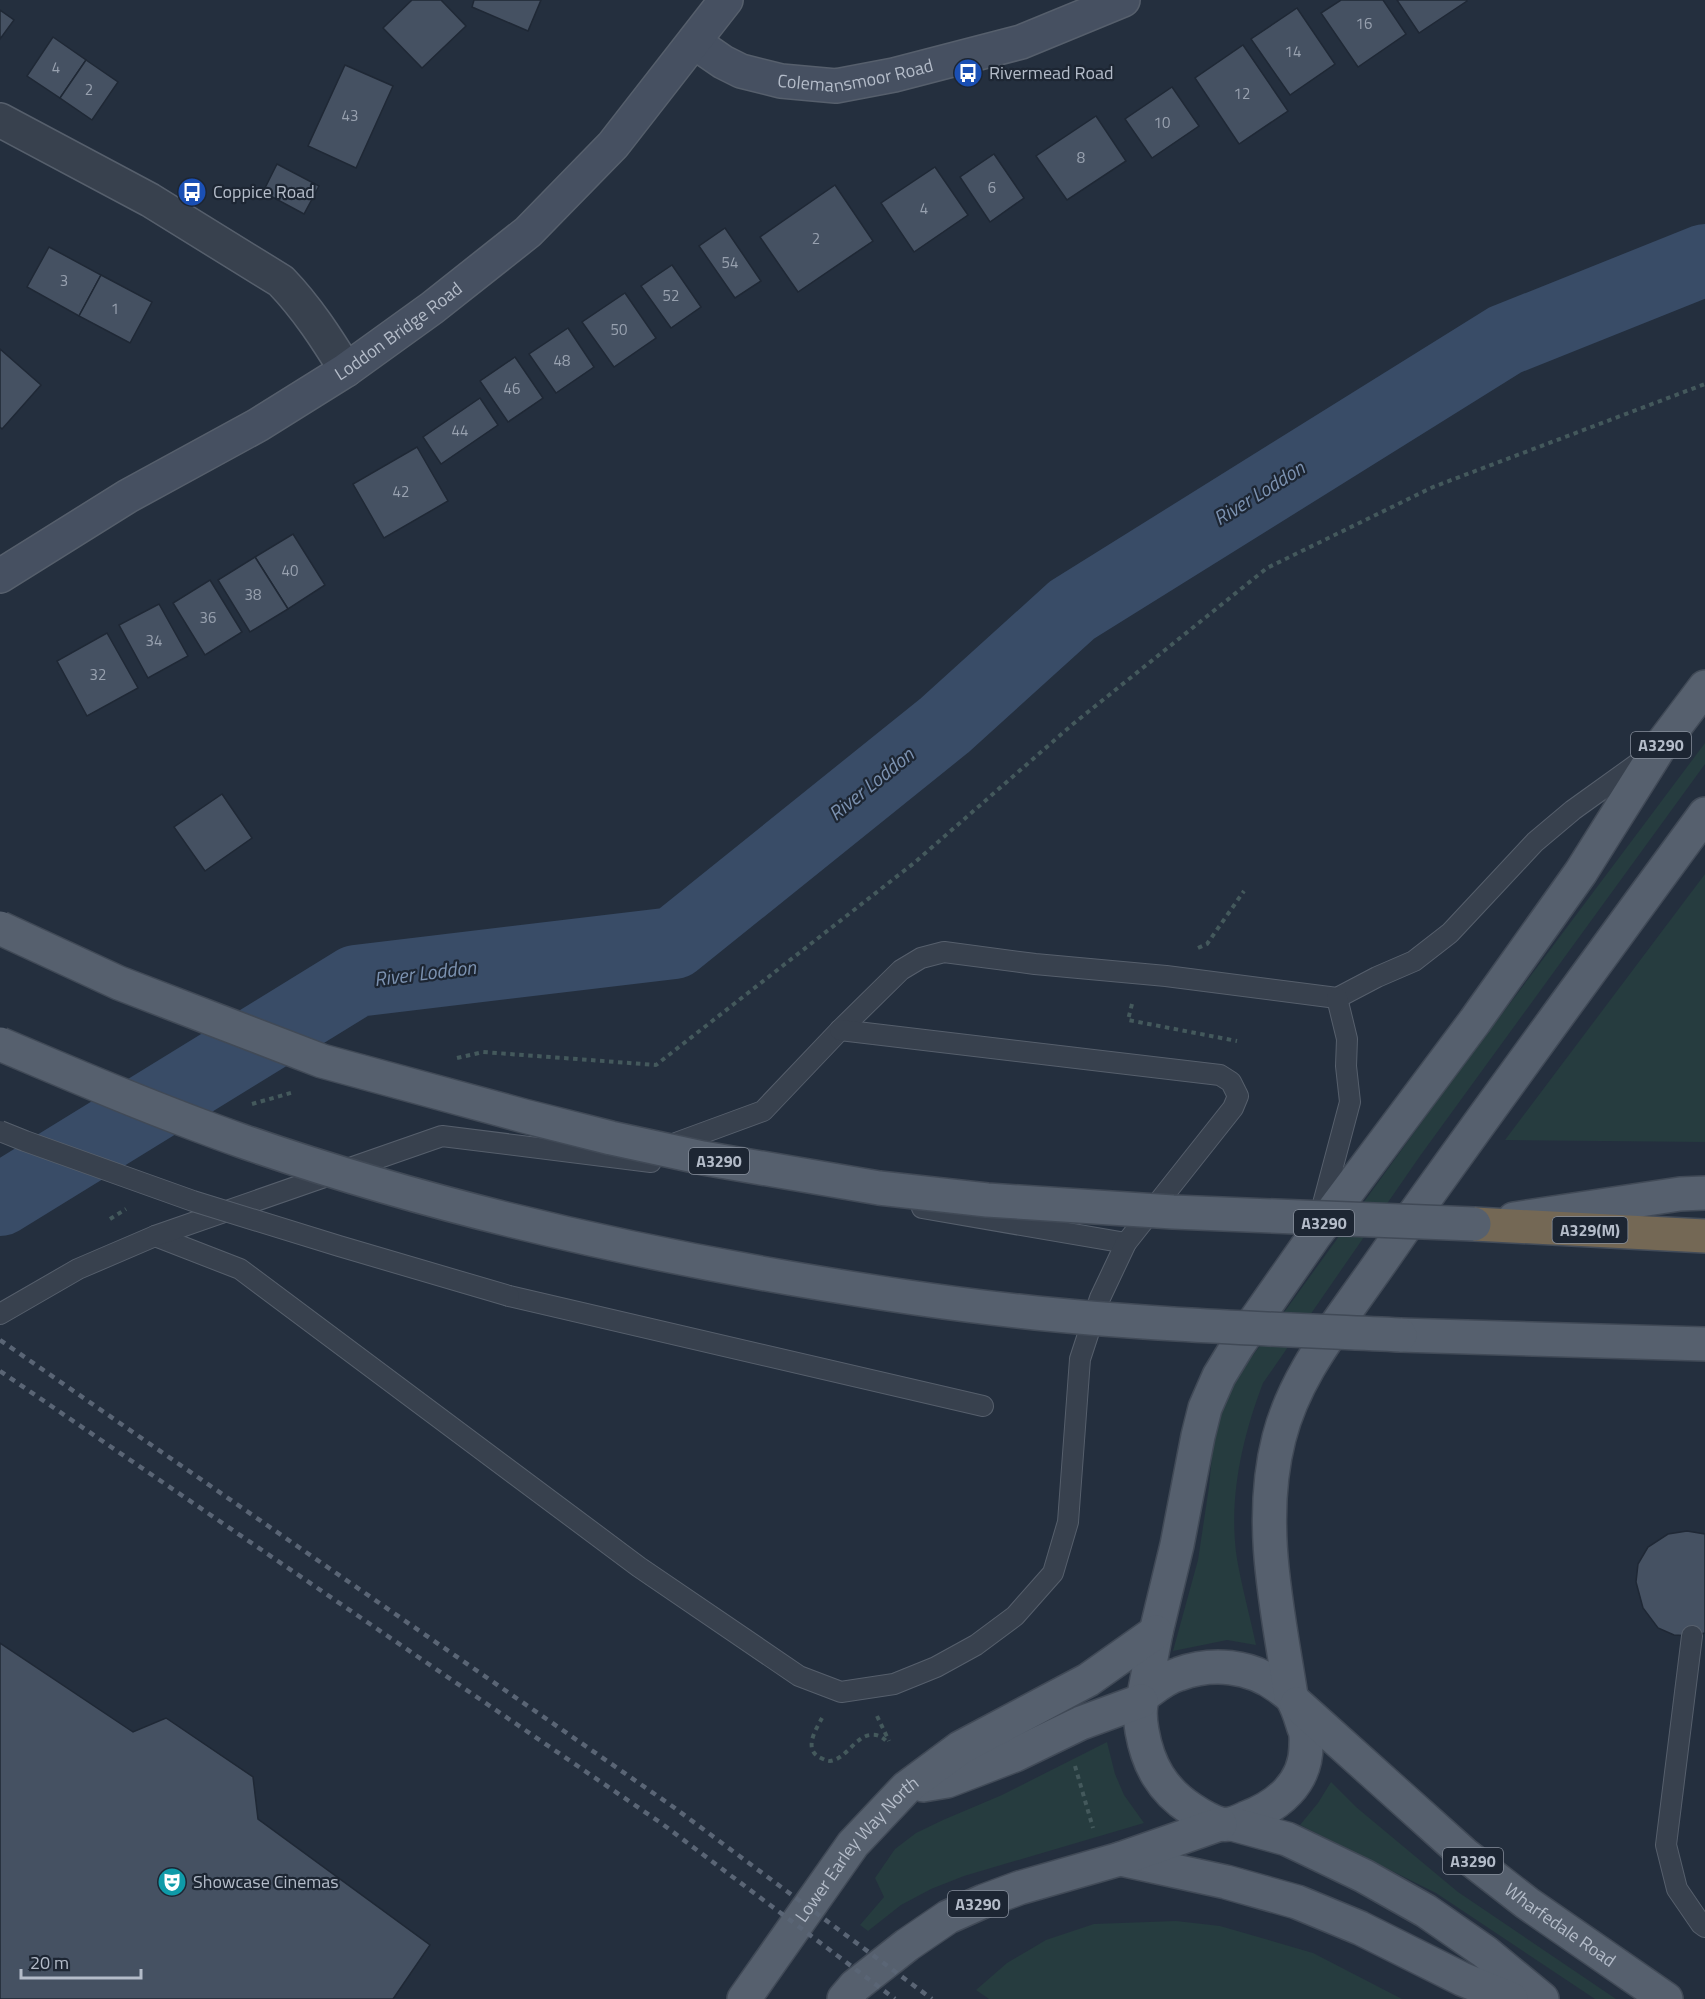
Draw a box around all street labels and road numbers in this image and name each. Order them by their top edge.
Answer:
street label: Colemansmoor Road [776,51,936,99]
street label: Loddon Bridge Road [329,275,468,387]
road number: A3290 [1631,732,1691,758]
road number: A3290 [689,1148,749,1174]
road number: A3290 [1294,1210,1354,1236]
road number: A329(M) [1552,1217,1628,1243]
street label: Lower Earley Way North [788,1769,924,1928]
road number: A3290 [1443,1848,1503,1874]
street label: Wharfedale Road [1499,1876,1621,1973]
road number: A3290 [948,1891,1008,1917]

